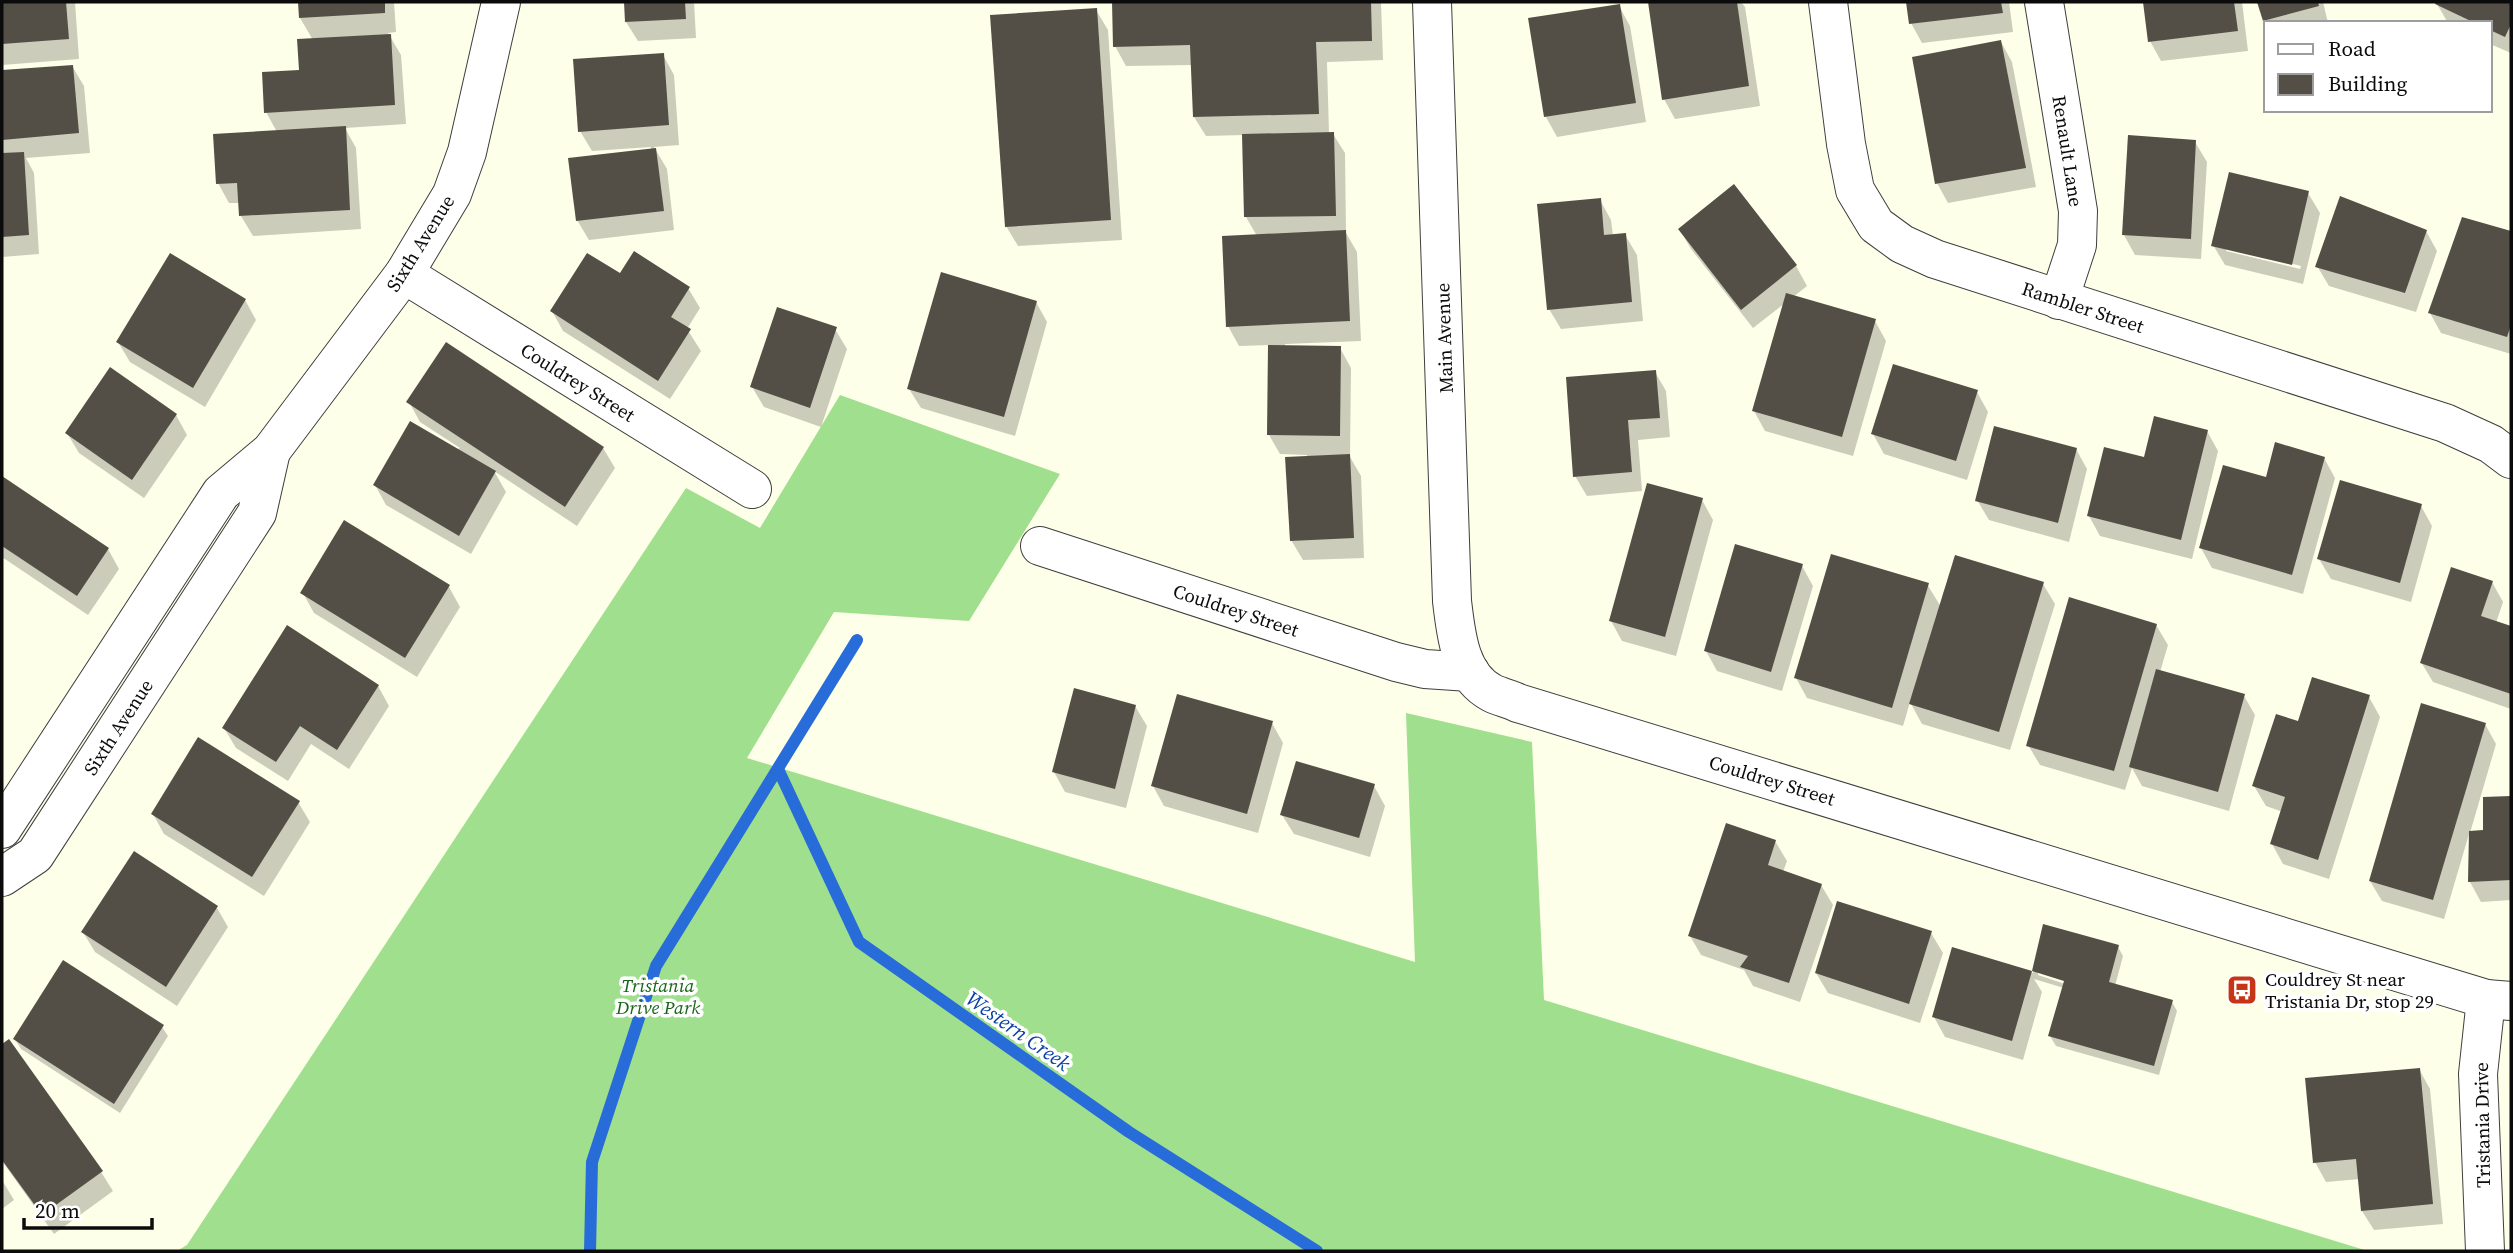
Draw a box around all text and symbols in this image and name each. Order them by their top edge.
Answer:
legend [2264,21,2492,112]
text: Road [2328,34,2376,63]
text: Building [2328,69,2407,98]
street label: Renault Lane [2046,93,2090,209]
street label: Sixth Avenue [380,190,460,296]
street label: Rambler Street [2019,275,2148,339]
street label: Main Avenue [1429,282,1459,394]
street label: Couldrey Street [516,336,641,428]
street label: Couldrey Street [1170,577,1303,643]
street label: Sixth Avenue [77,674,159,780]
street label: Couldrey Street [1706,749,1839,812]
place label: Couldrey St near Tristania Dr, stop 29 [2265,966,2434,1014]
park label: Tristania Drive Park [615,972,700,1020]
bus stop icon: Couldrey St near Tristania Dr, stop 29 [2225,973,2259,1007]
water label: Western Creek [960,984,1076,1077]
street label: Tristania Drive [2468,1062,2496,1188]
scale bar [24,1186,152,1230]
text: 20 m [35,1196,80,1225]

